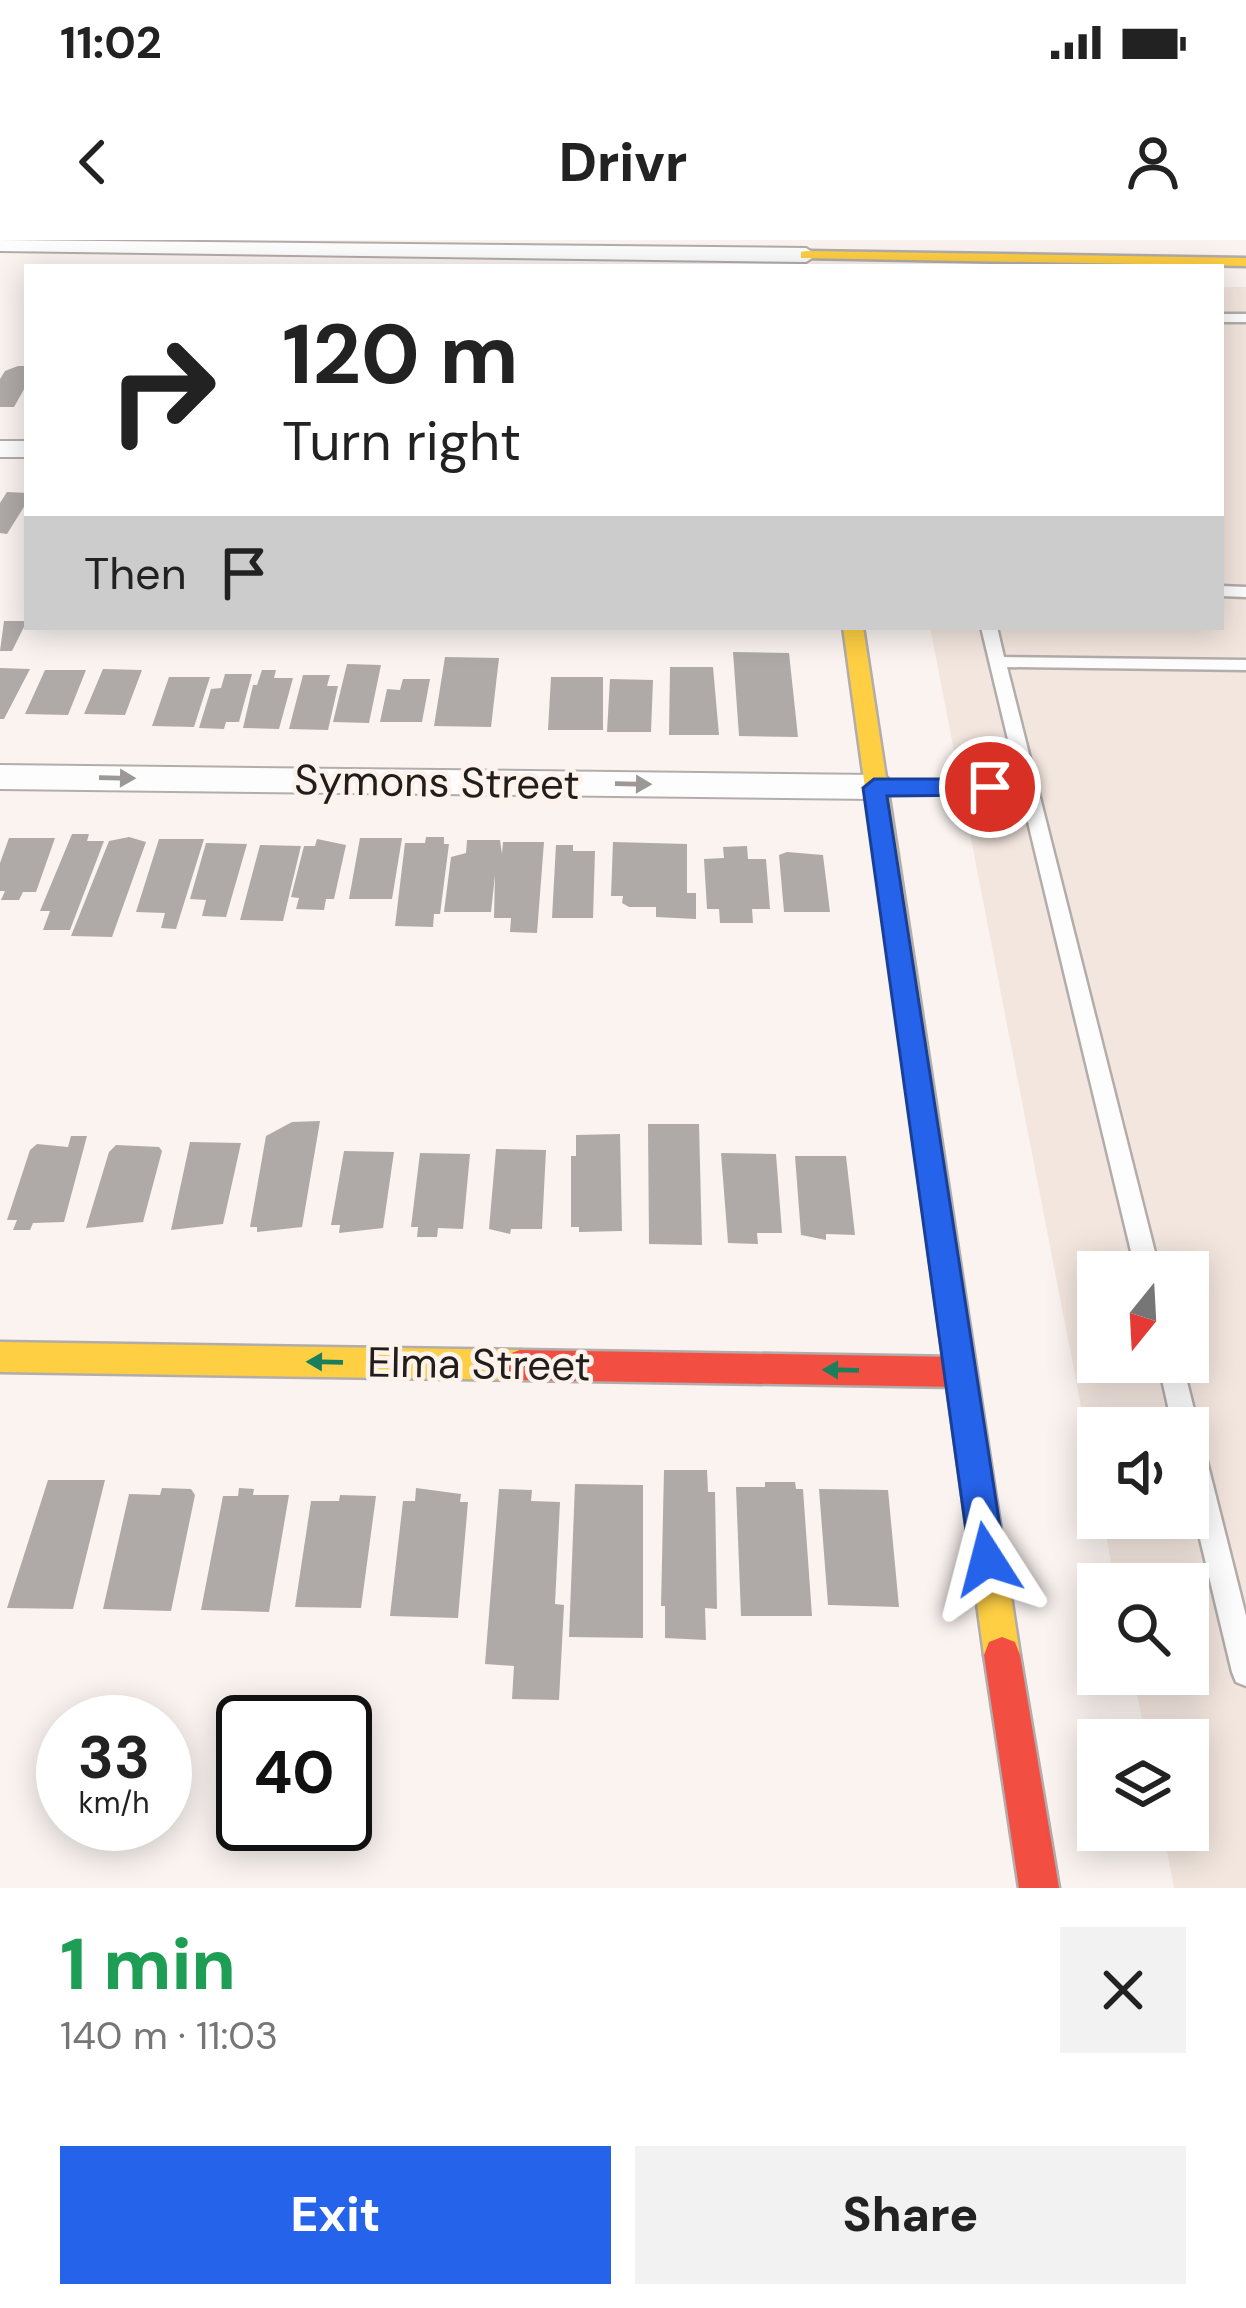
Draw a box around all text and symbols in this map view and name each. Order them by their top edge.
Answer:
text: 11:02 [60,13,162,72]
text: Drivr [559,127,687,198]
icon: back [60,129,126,195]
icon: person [1120,129,1186,195]
text: 120 m [282,300,519,409]
icon: right [84,312,240,468]
text: Turn right [282,406,521,477]
icon: arrive [211,540,277,606]
text: Then [84,544,187,603]
pin [939,736,1041,838]
street label: Symons Street [294,752,580,812]
icon: arrive [957,754,1023,820]
one-way arrow [99,768,137,788]
one-way arrow [615,775,653,794]
north arrow [1077,1251,1209,1383]
map controls [1077,1251,1209,1851]
street label: Elma Street [367,1335,591,1393]
one-way arrow [305,1352,343,1372]
one-way arrow [821,1360,859,1379]
button: sound [1077,1407,1209,1539]
position arrow [924,1496,1050,1622]
button: search [1077,1563,1209,1695]
speed limit sign: 40 [216,1695,372,1851]
text: 33 [78,1718,150,1797]
button: layers [1077,1719,1209,1851]
text: km/h [79,1783,149,1822]
text: 1 min [60,1918,236,2011]
button: close [1060,1927,1186,2053]
text: 140 m · 11:03 [60,2010,278,2061]
button: Exit [60,2146,611,2284]
button: Share [635,2146,1186,2284]

